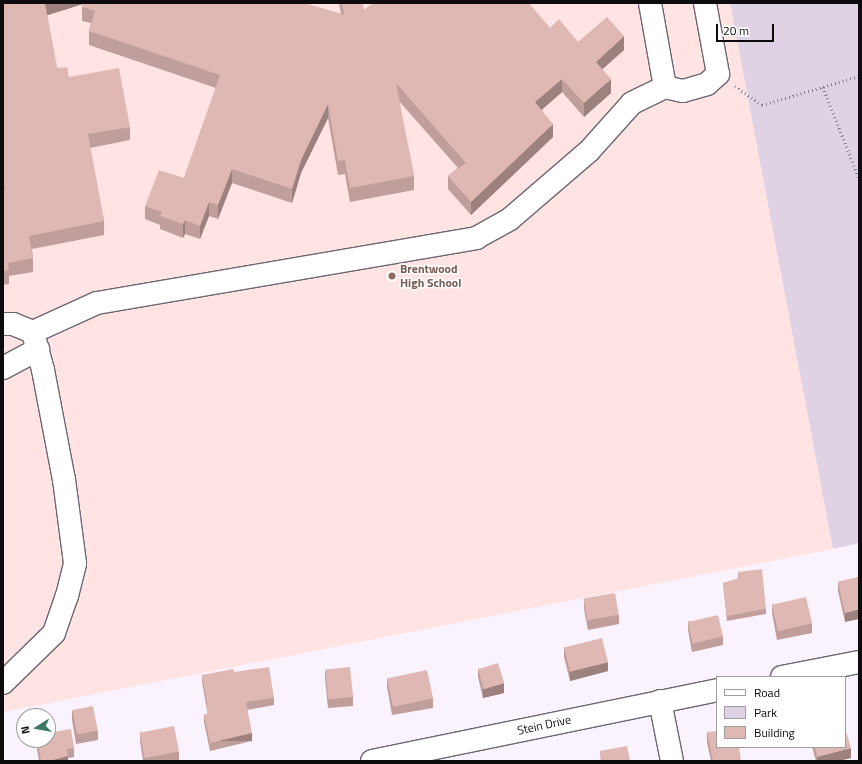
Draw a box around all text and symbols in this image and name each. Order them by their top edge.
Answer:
scale bar [718,16,776,42]
text: 20 m [723,21,749,40]
place label: Brentwood High School [400,262,461,290]
marker: Brentwood High School [387,271,397,281]
legend [716,676,846,748]
text: Road [754,683,780,702]
text: Park [754,703,777,722]
north arrow [16,708,56,748]
street label: Stein Drive [516,712,572,738]
text: Building [754,723,795,742]
text: N [17,725,34,735]

